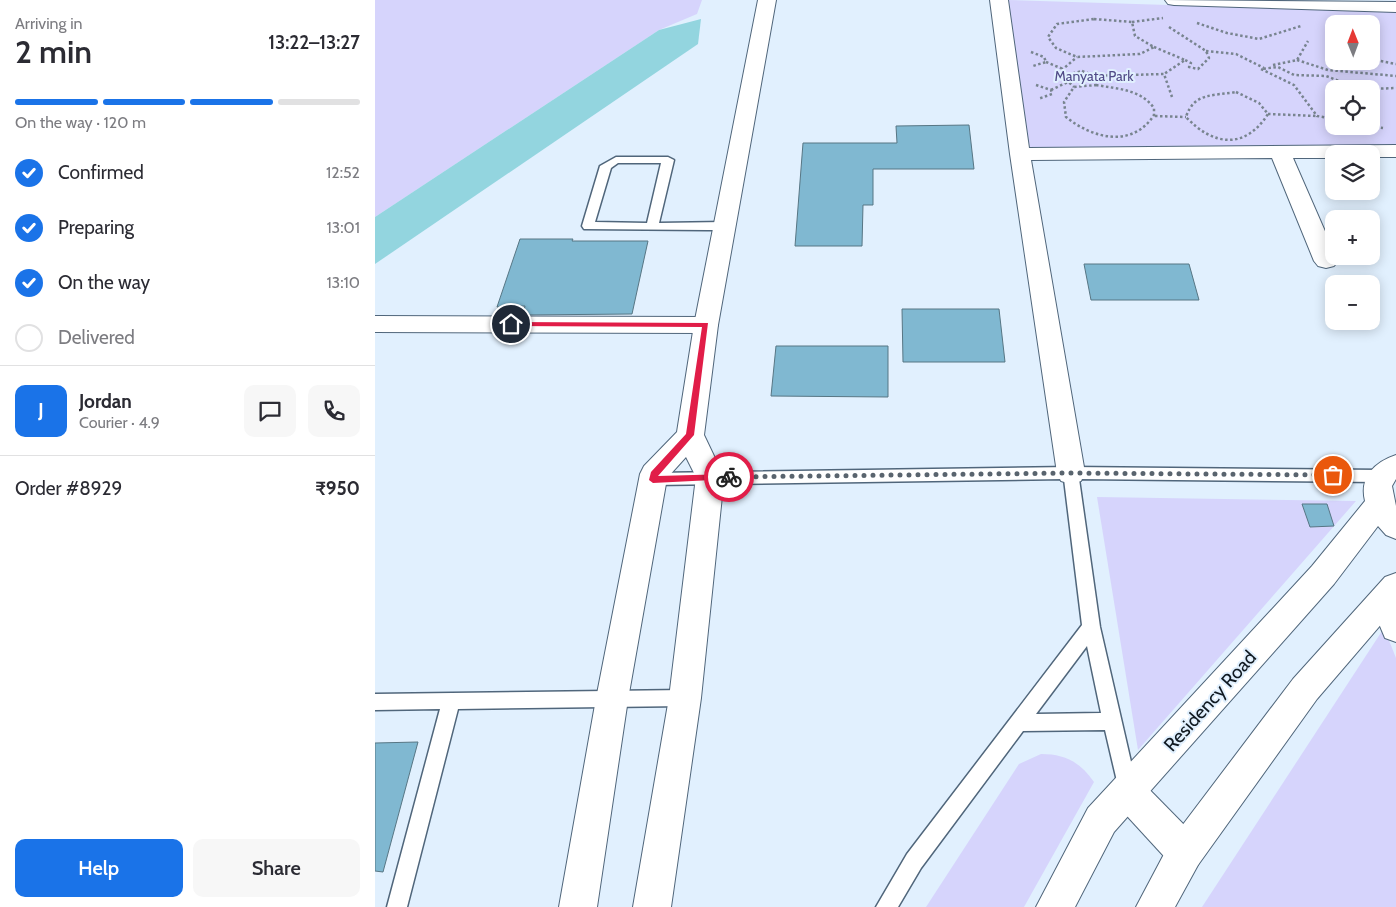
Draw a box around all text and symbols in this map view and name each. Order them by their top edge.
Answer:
text: Arriving in [15,14,82,33]
north arrow [1325,15,1380,70]
map controls [1325,15,1380,330]
text: 13:22–13:27 [268,31,360,54]
text: 2 min [15,32,92,71]
park label: Manyata Park [1054,67,1134,85]
button: locate [1325,80,1380,135]
text: On the way · 120 m [15,113,146,132]
button: layers [1325,145,1380,200]
icon: check [15,159,43,187]
text: Confirmed [58,161,144,184]
text: 12:52 [326,163,360,182]
button: + [1325,210,1380,265]
icon: check [15,214,43,242]
text: Preparing [58,216,134,239]
text: 13:01 [326,218,360,237]
icon: check [15,269,43,297]
text: On the way [58,271,150,294]
text: 13:10 [326,273,360,292]
button: − [1325,275,1380,330]
pin [490,303,532,345]
icon: home [497,310,525,338]
text: Delivered [58,326,135,349]
button: chat [244,385,296,437]
button: phone [308,385,360,437]
text: Jordan [79,390,132,413]
text: J [38,399,44,422]
text: Courier · 4.9 [79,413,160,432]
courier [704,452,754,502]
pin [1312,454,1354,496]
icon: bag [1319,461,1347,489]
icon: bike [715,463,743,491]
text: Order #8929 [15,477,122,500]
text: ₹950 [315,477,360,500]
street label: Residency Road [1159,646,1261,756]
button: Help [15,839,183,897]
button: Share [193,839,360,897]

